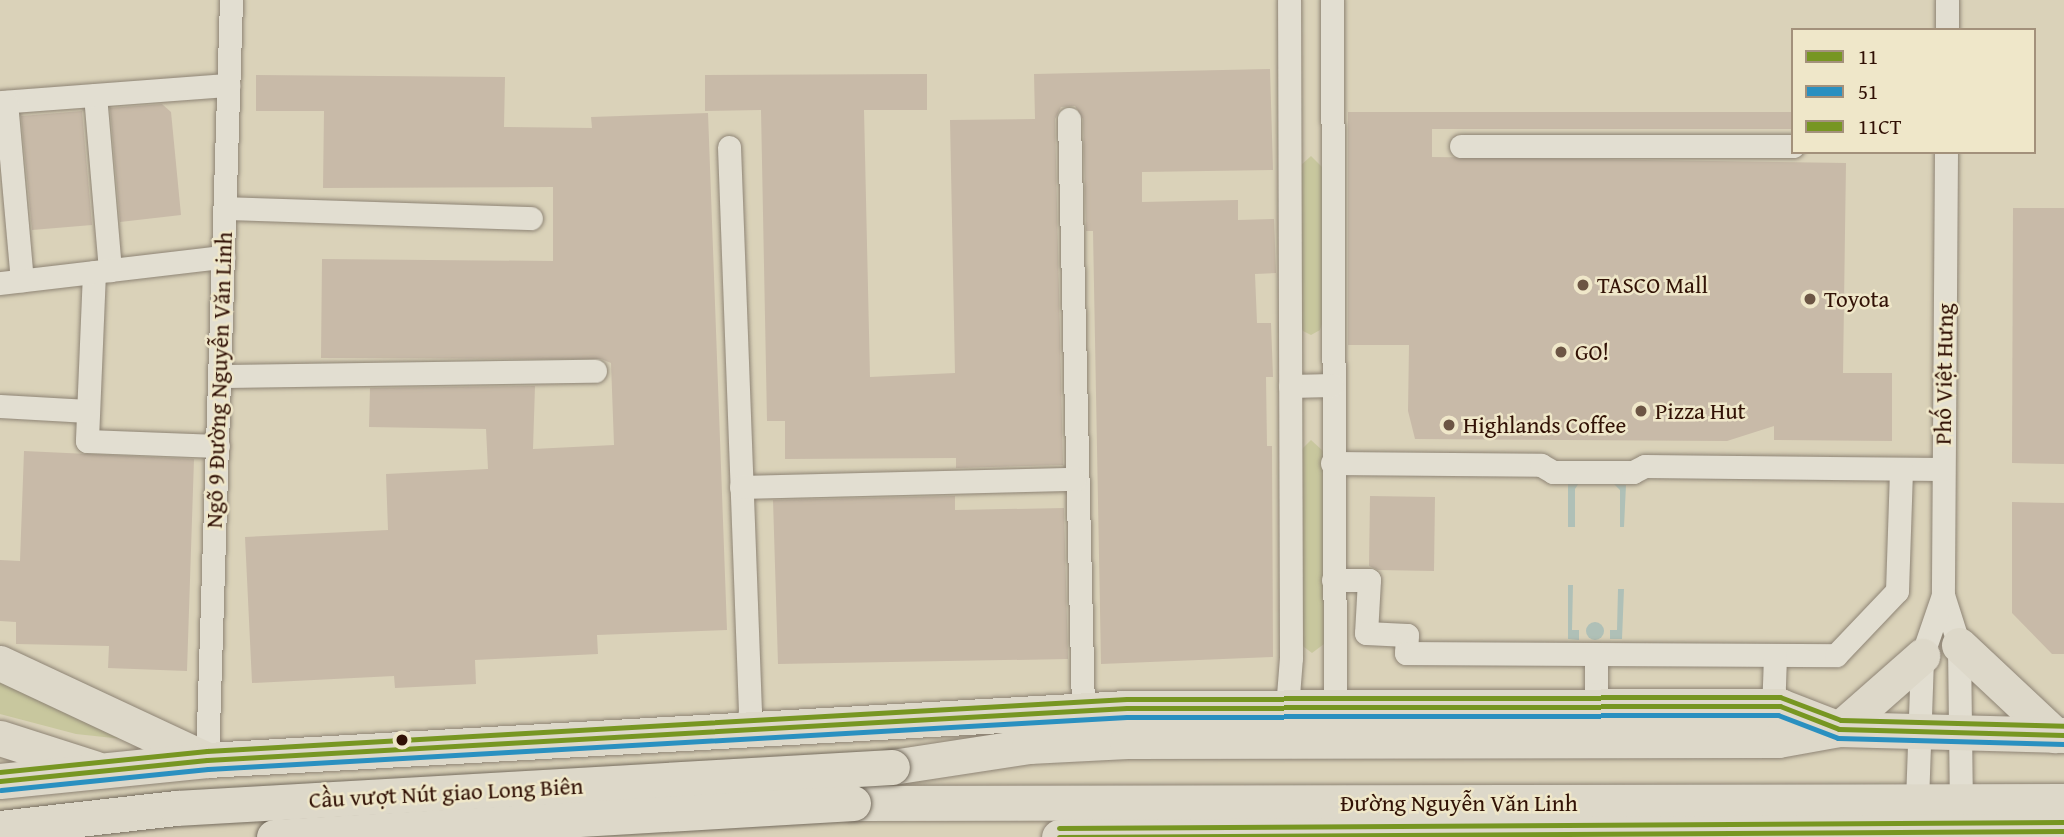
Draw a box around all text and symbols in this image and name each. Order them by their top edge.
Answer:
legend [1791,28,2036,154]
text: 11 [1858,41,1878,72]
text: 51 [1858,76,1878,107]
text: 11CT [1858,111,1901,142]
street label: Ngõ 9 Đường Nguyễn Văn Linh [200,231,238,529]
place label: TASCO Mall [1597,271,1708,299]
marker: TASCO Mall [1575,277,1591,293]
place label: Toyota [1824,285,1889,313]
marker: Toyota [1802,291,1818,307]
street label: Phố Việt Hưng [1929,303,1959,445]
place label: GO! [1575,338,1609,366]
marker: GO! [1553,344,1569,360]
place label: Pizza Hut [1655,397,1746,425]
marker: Pizza Hut [1633,403,1649,419]
place label: Highlands Coffee [1463,411,1626,439]
marker: Highlands Coffee [1441,417,1457,433]
unlabelled marker [395,733,409,747]
street label: Cầu vượt Nút giao Long Biên [308,772,584,814]
street label: Đường Nguyễn Văn Linh [1340,789,1578,817]

